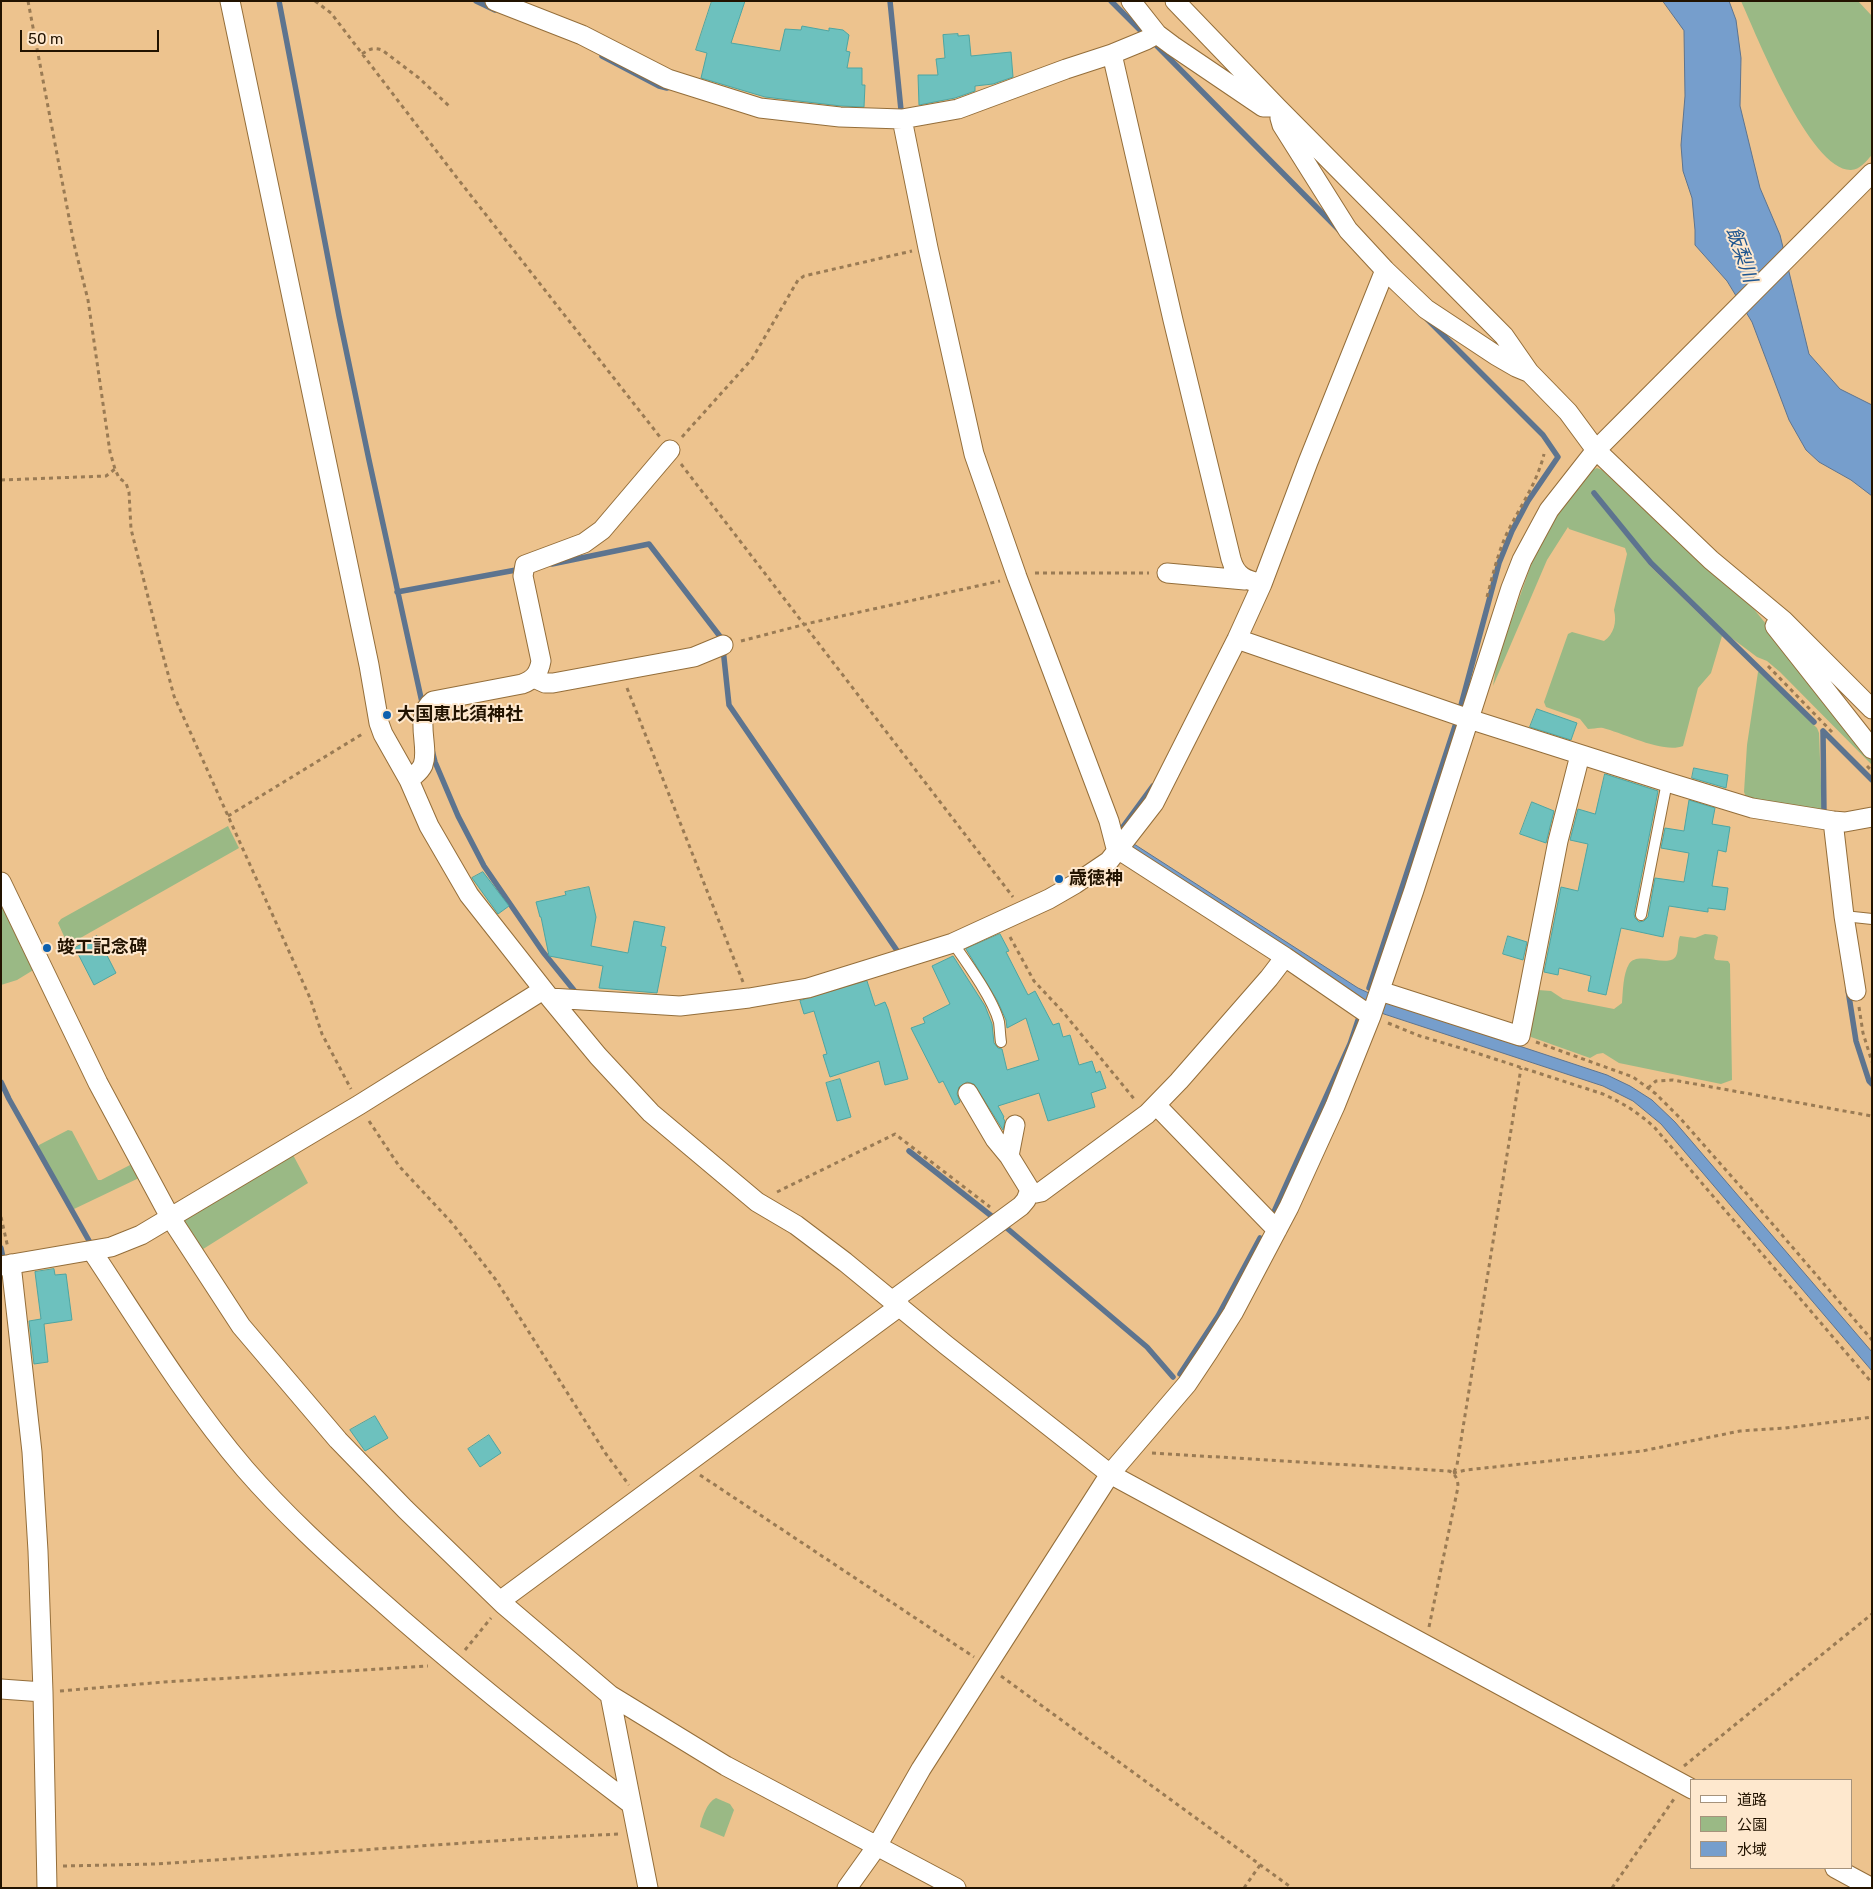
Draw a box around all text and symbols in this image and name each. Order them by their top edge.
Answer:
scale bar [22,20,161,52]
text: 50 m [28,30,63,48]
water label: 飯梨川 [1721,224,1761,286]
place label: 大国恵比須神社 [397,704,523,726]
marker: 大国恵比須神社 [381,709,393,721]
place label: 歳徳神 [1069,868,1123,890]
marker: 歳徳神 [1053,873,1065,885]
place label: 竣工記念碑 [57,937,147,959]
marker: 竣工記念碑 [41,942,53,954]
legend [1690,1779,1853,1869]
text: 道路 [1737,1791,1767,1809]
text: 公園 [1737,1816,1767,1834]
text: 水域 [1737,1841,1767,1859]

